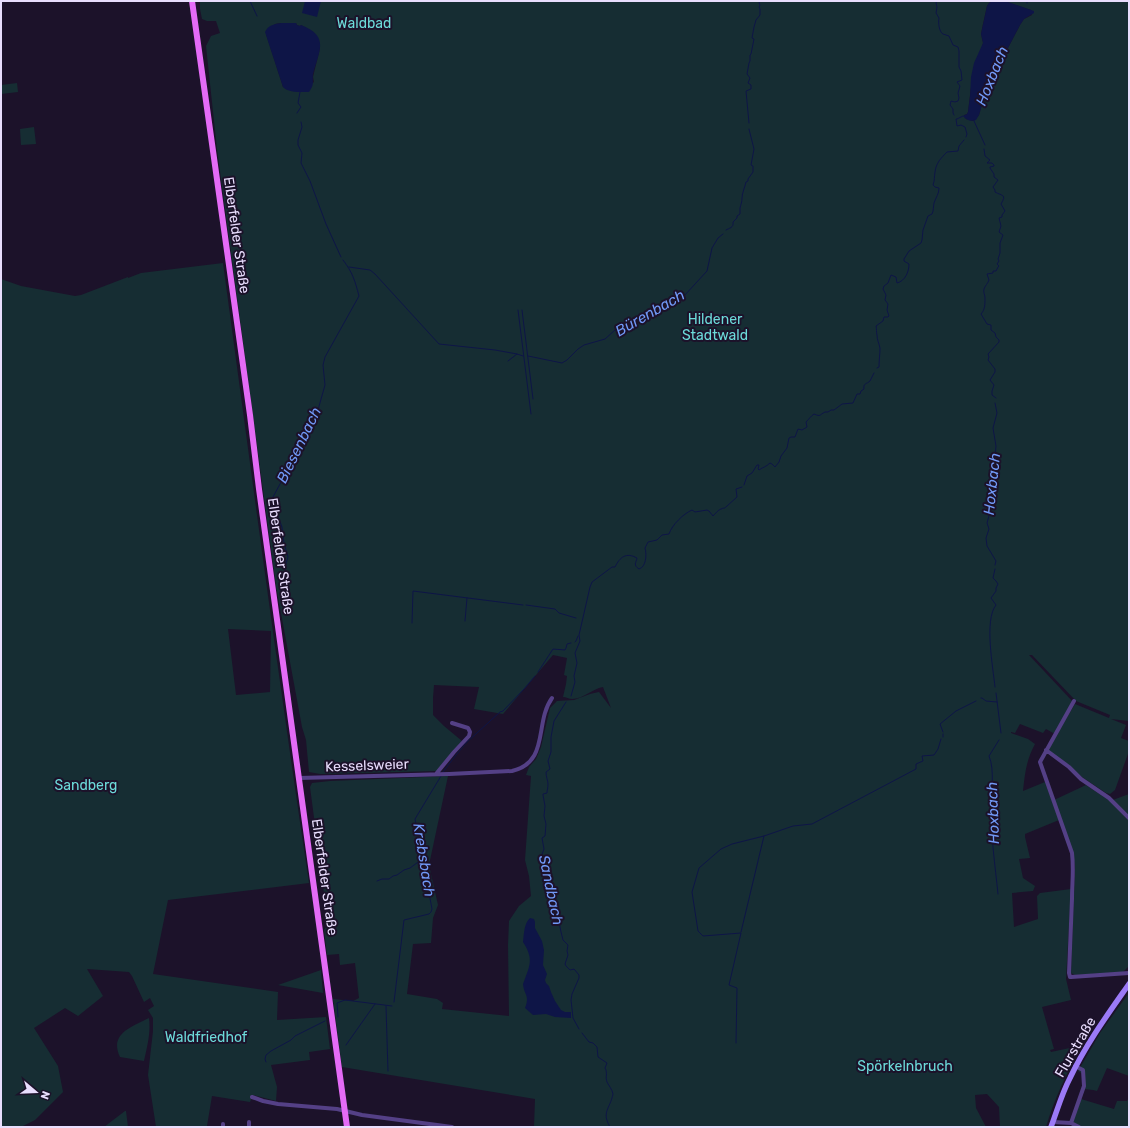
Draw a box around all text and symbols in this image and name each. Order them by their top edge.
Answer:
park label: Waldbad [337,15,391,32]
water label: Hoxbach [972,44,1012,108]
street label: Elberfelder Straße [220,176,253,295]
water label: Bürenbach [612,286,688,340]
park label: Hildener Stadtwald [682,311,748,344]
water label: Biesenbach [273,404,325,486]
water label: Hoxbach [980,452,1004,516]
street label: Elberfelder Straße [264,497,297,616]
street label: Kesselsweier [325,756,410,775]
park label: Sandberg [55,777,117,794]
water label: Hoxbach [983,782,1003,844]
street label: Elberfelder Straße [308,818,341,937]
water label: Krebsbach [409,822,439,898]
water label: Sandbach [535,853,567,927]
street label: Flurstraße [1051,1014,1100,1080]
park label: Waldfriedhof [165,1029,248,1046]
park label: Spörkelnbruch [857,1058,953,1075]
north arrow [16,1072,56,1112]
text: N [38,1089,52,1101]

